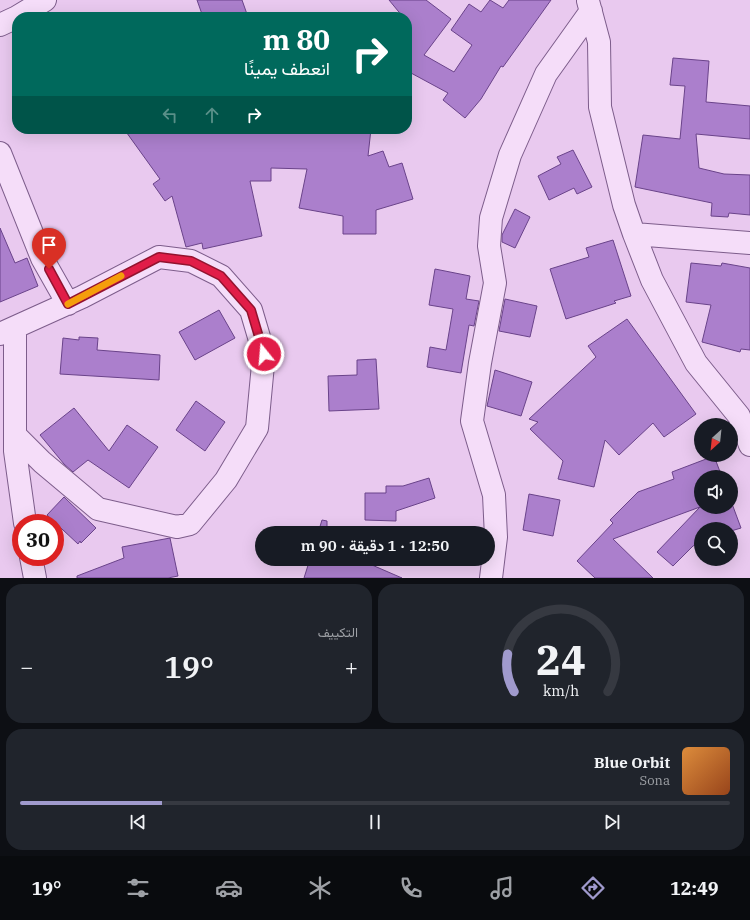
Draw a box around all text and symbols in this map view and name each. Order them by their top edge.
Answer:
text: 80 m [263,21,330,58]
icon: right [344,28,396,80]
text: انعطف يمينًا [244,57,330,80]
icon: left [159,104,181,126]
icon: ahead [201,104,223,126]
icon: right [243,104,265,126]
pin [32,228,66,269]
icon: arrive [38,234,60,256]
position arrow [243,333,285,375]
north arrow [694,418,738,462]
map controls [694,418,738,566]
button: sound [694,470,738,514]
speed limit sign: 30 [12,514,64,566]
button: search [694,522,738,566]
text: 12:50 · 1 دقيقة · 90 m [301,536,449,555]
text: التكييف [318,624,358,641]
text: 24 [536,631,586,685]
text: 19° [164,647,214,686]
text: − [20,652,33,681]
text: + [345,652,358,681]
text: km/h [543,680,579,699]
text: Blue Orbit [594,753,670,772]
text: Sona [640,772,670,789]
icon: previous [127,811,149,833]
icon: pause [364,811,386,833]
icon: next [601,811,623,833]
icon: filters [124,874,152,902]
icon: car [215,874,243,902]
icon: climate [306,874,334,902]
icon: phone [397,874,425,902]
icon: music [488,874,516,902]
icon: directions [579,874,607,902]
text: 19° [31,877,62,900]
text: 12:49 [670,877,719,900]

